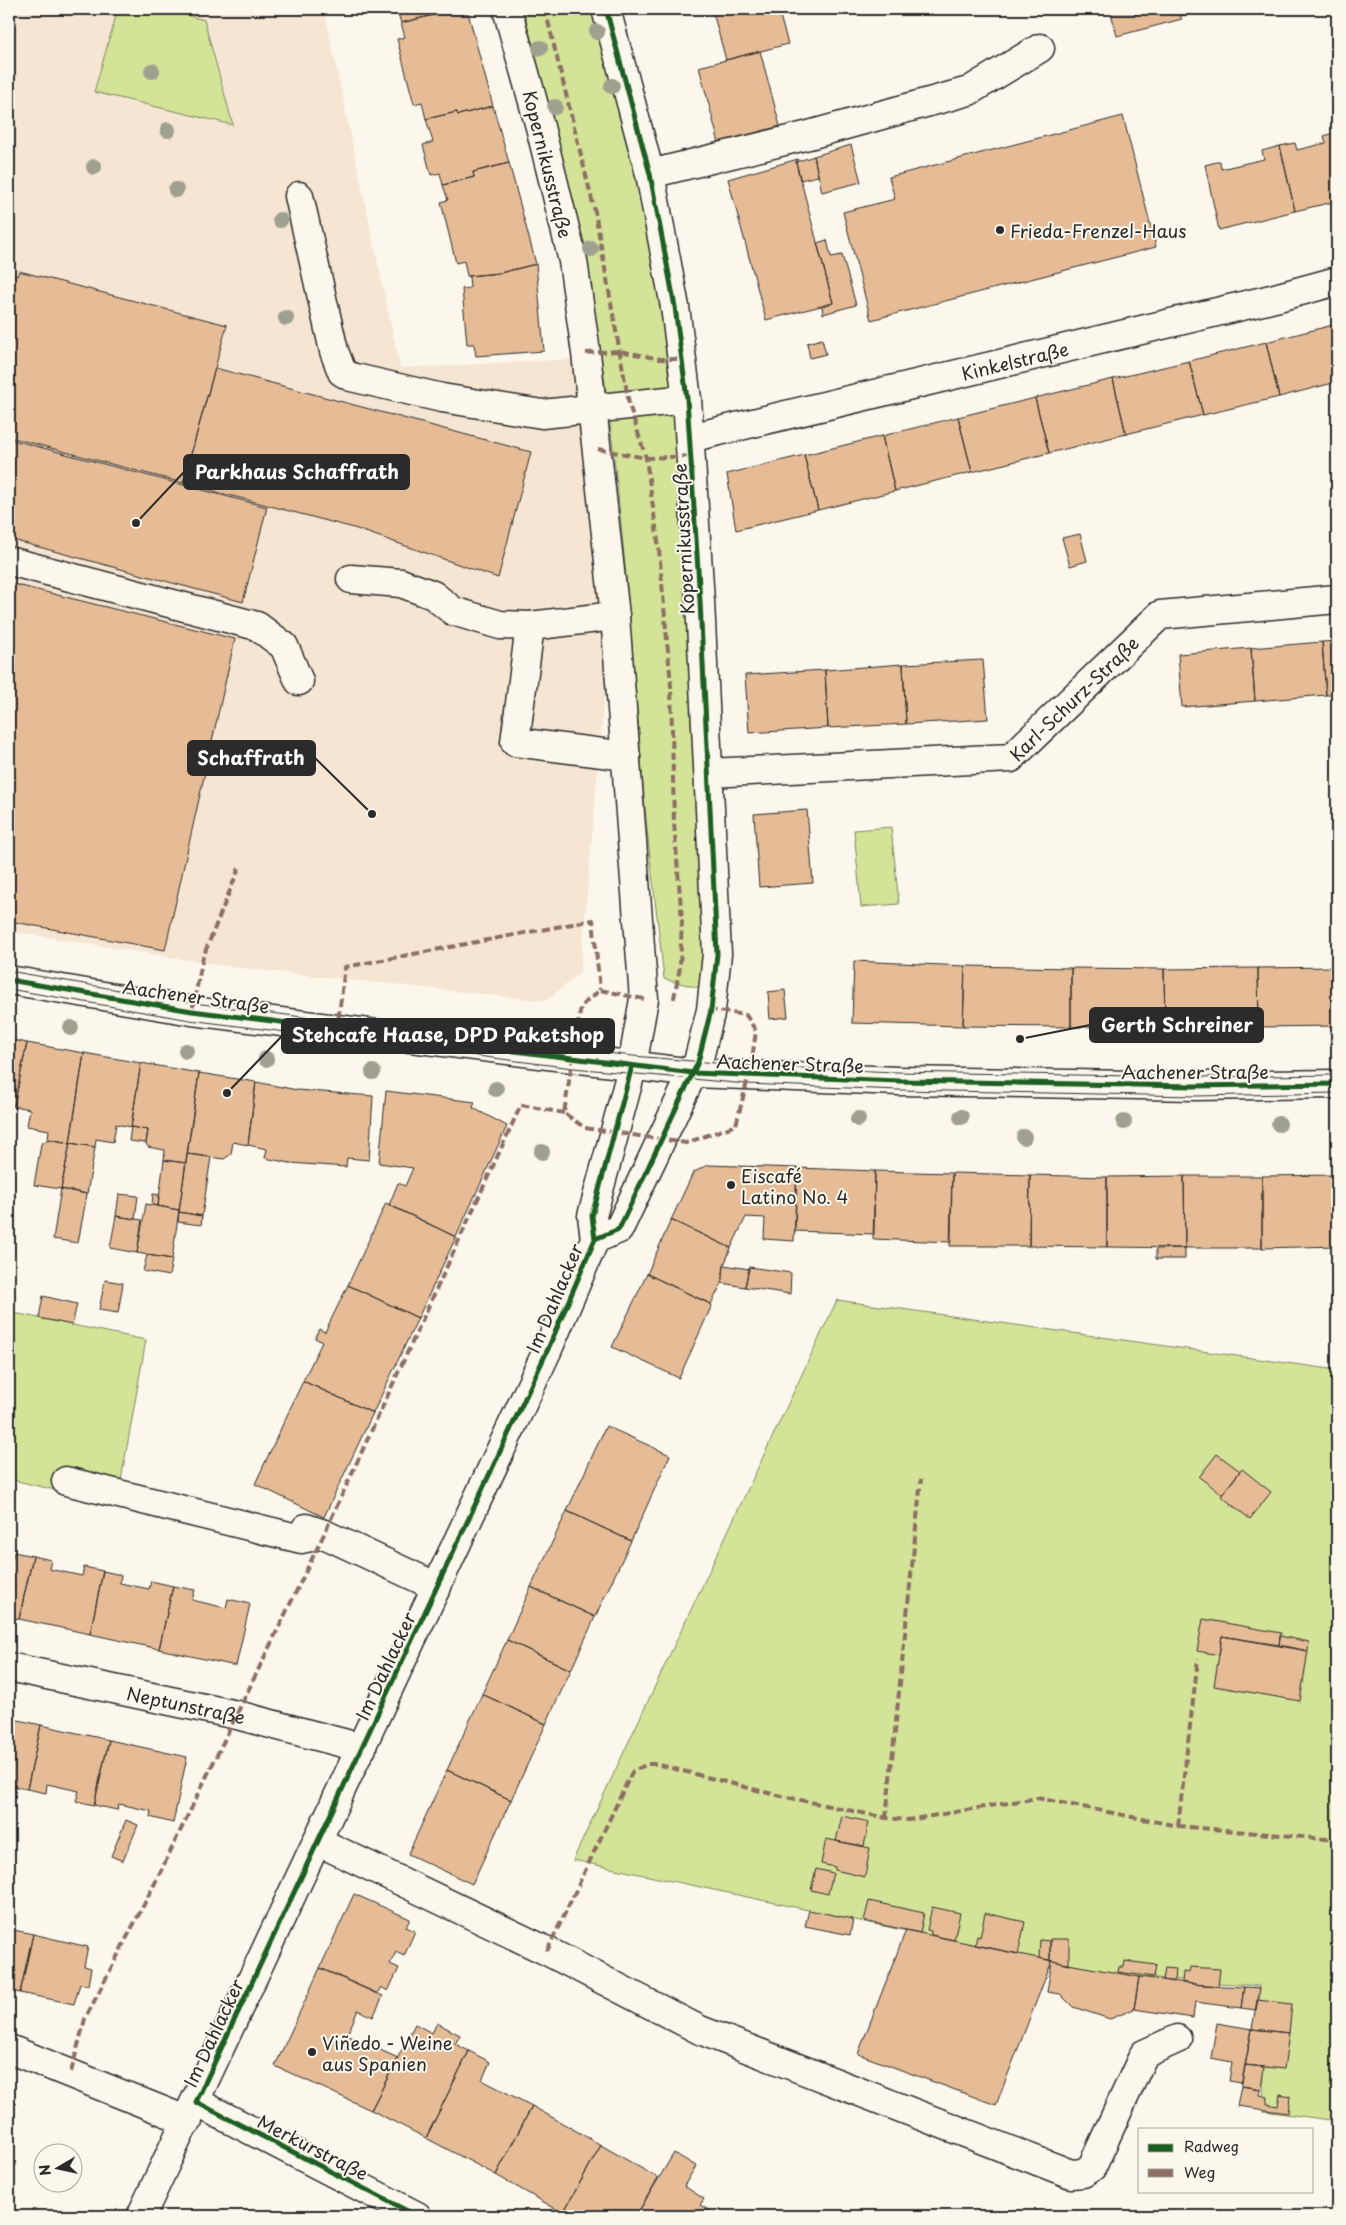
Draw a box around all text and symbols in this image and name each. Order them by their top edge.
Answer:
street label: Kopernikusstraße [517,87,579,241]
place label: Frieda-Frenzel-Haus [1010,217,1187,244]
marker: Frieda-Frenzel-Haus [994,224,1006,236]
street label: Kinkelstraße [958,334,1071,386]
callout: Parkhaus Schaffrath [184,455,409,489]
text: Parkhaus Schaffrath [195,457,399,485]
street label: Kopernikusstraße [666,463,700,615]
street label: Karl-Schurz-Straße [1003,629,1144,767]
callout: Schaffrath [188,741,315,775]
text: Schaffrath [197,743,305,771]
street label: Aachener Straße [121,972,271,1020]
callout: Gerth Schreiner [1090,1008,1263,1042]
text: Gerth Schreiner [1101,1010,1253,1038]
callout: Stehcafe Haase, DPD Paketshop [282,1019,614,1053]
text: Stehcafe Haase, DPD Paketshop [292,1020,604,1048]
street label: Aachener Straße [716,1047,864,1079]
street label: Aachener Straße [1121,1058,1269,1085]
place label: Eiscafé Latino No. 4 [741,1162,848,1210]
marker: Eiscafé Latino No. 4 [725,1179,737,1191]
street label: Im Dahlacker [519,1238,589,1357]
street label: Im Dahlacker [348,1607,422,1725]
street label: Neptunstraße [124,1679,248,1730]
street label: Im Dahlacker [176,1974,250,2092]
place label: Viñedo - Weine aus Spanien [322,2029,453,2077]
marker: Viñedo - Weine aus Spanien [306,2046,318,2058]
street label: Merkurstraße [253,2108,373,2186]
legend [1138,2128,1314,2192]
text: Radweg [1184,2134,1239,2157]
north arrow [32,2142,82,2192]
text: Weg [1184,2160,1215,2183]
text: N [33,2163,56,2177]

